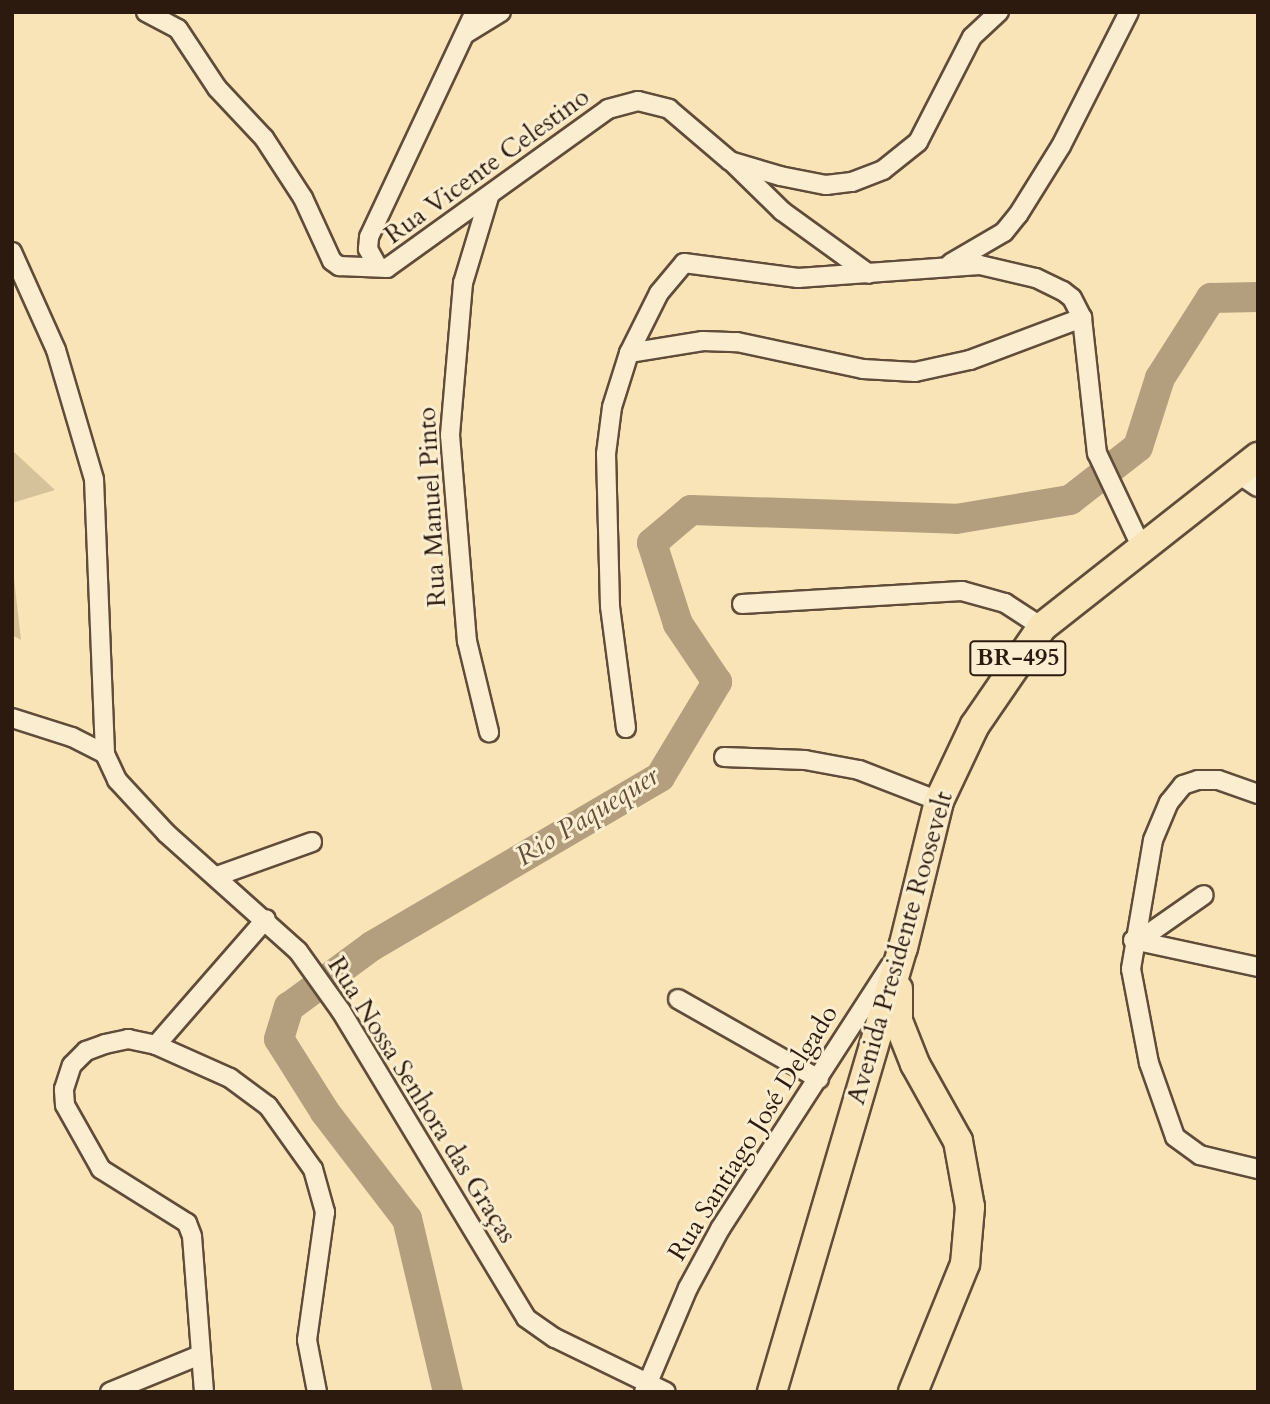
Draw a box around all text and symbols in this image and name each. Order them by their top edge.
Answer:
street label: Rua Vicente Celestino [379,81,595,251]
street label: Rua Manuel Pinto [411,406,453,608]
road number: BR-495 [969,638,1067,678]
water label: Rio Paquequer [509,759,665,873]
street label: Avenida Presidente Roosevelt [840,788,960,1108]
street label: Rua Nossa Senhora das Graças [321,951,523,1249]
street label: Rua Santiago José Delgado [661,999,845,1267]

